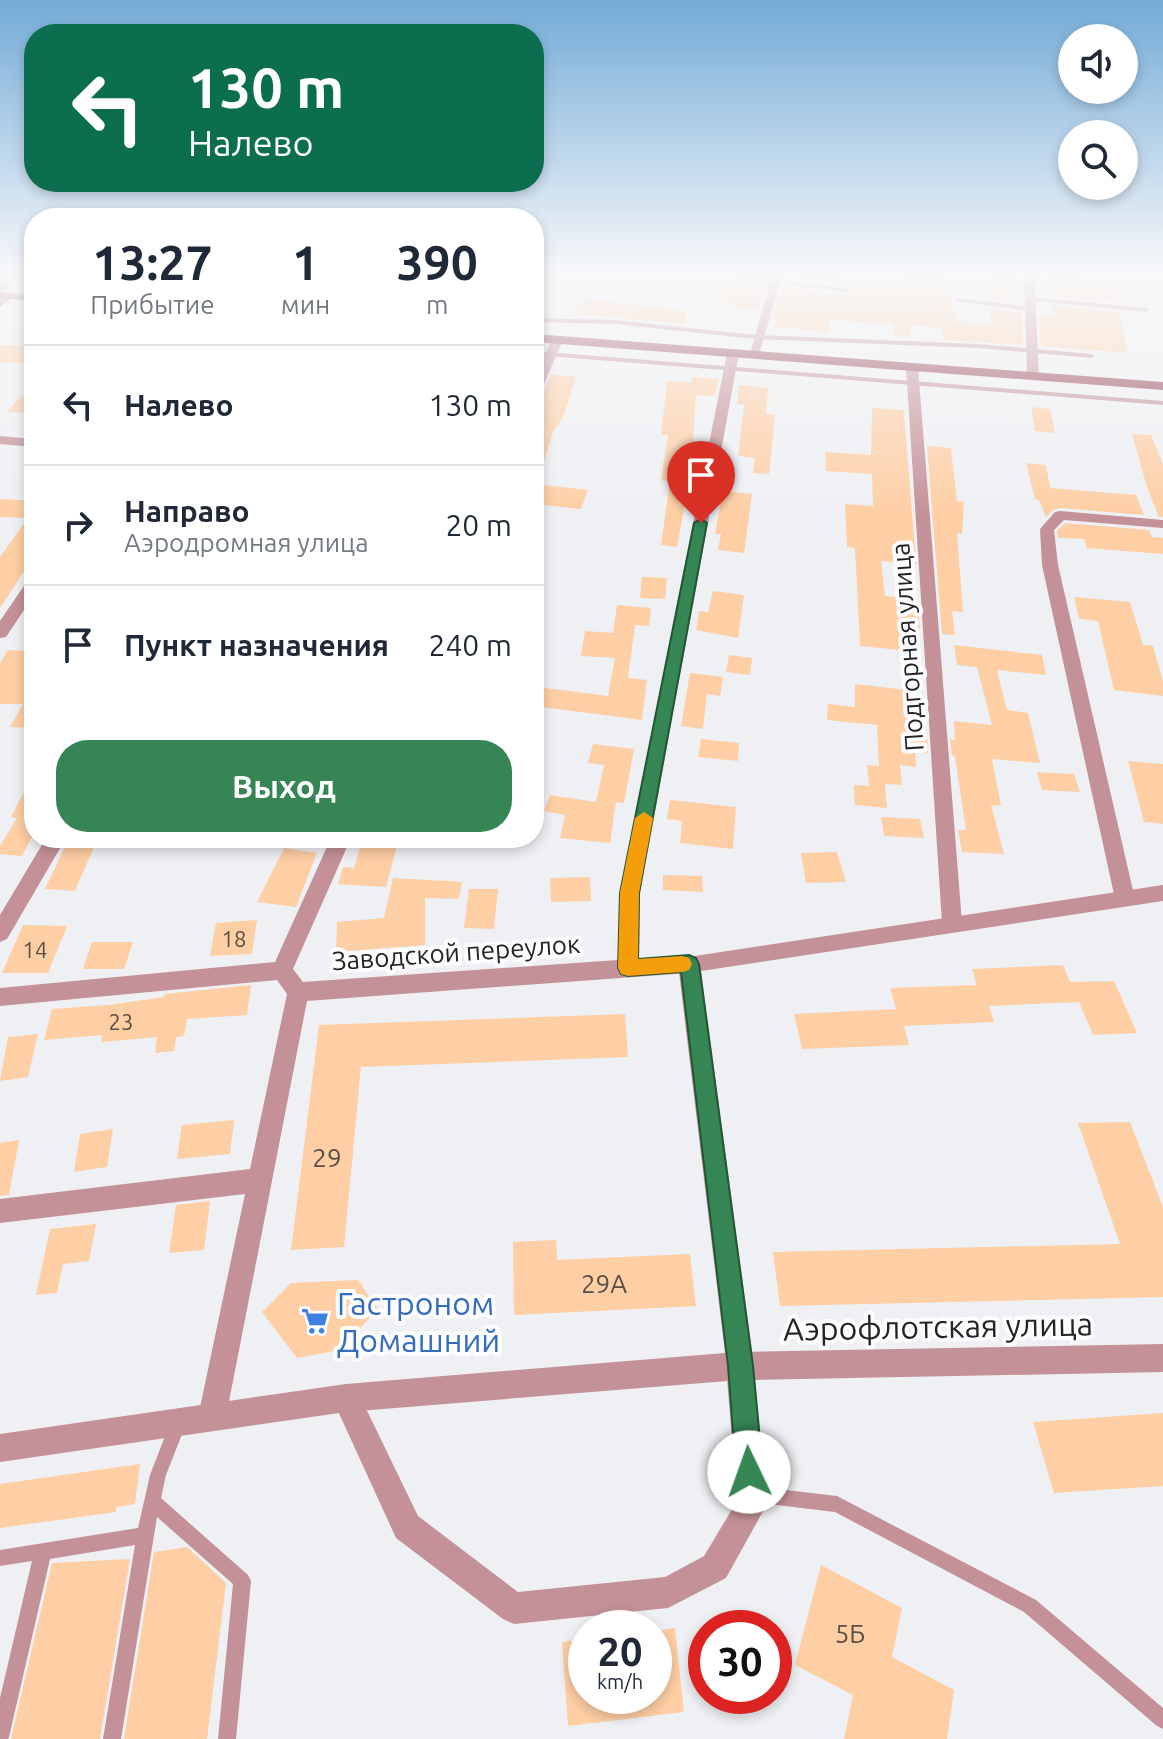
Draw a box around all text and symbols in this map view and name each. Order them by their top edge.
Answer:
map controls [1058,24,1138,200]
button: sound [1058,24,1138,104]
icon: left [56,56,160,160]
text: 130 m [188,56,344,119]
button: search [1058,120,1138,200]
text: Налево [188,122,313,163]
text: 13:27 [92,235,212,289]
text: 1 [292,235,319,289]
text: 390 [397,235,478,289]
text: Прибытие [90,290,215,319]
text: мин [281,290,330,319]
text: m [426,290,448,319]
icon: left [56,383,100,427]
text: Налево [124,388,234,422]
text: 130 m [428,388,512,422]
pin [667,441,735,523]
icon: arrive [679,453,723,497]
text: Направо [124,494,250,528]
icon: right [56,503,100,547]
text: 20 m [445,508,512,542]
text: Аэродромная улица [124,528,369,557]
street label: Подгорная улица [885,542,929,752]
icon: arrive [56,623,100,667]
text: Пункт назначения [124,628,389,662]
text: 240 m [428,628,512,662]
button: Выход [56,740,512,832]
house number: 18 [222,926,246,951]
street label: Заводской переулок [331,929,581,975]
house number: 14 [23,937,47,962]
house number: 23 [109,1009,133,1034]
house number: 29 [312,1143,342,1172]
house number: 29А [581,1269,627,1298]
place label: Гастроном Домашний [337,1285,500,1358]
street label: Аэрофлотская улица [783,1305,1093,1347]
supermarket icon: Гастроном Домашний [300,1306,330,1336]
position arrow [707,1430,791,1514]
speed limit sign: 30 [688,1610,792,1714]
house number: 5Б [835,1619,865,1648]
text: 20 [597,1629,643,1674]
text: km/h [597,1670,643,1693]

